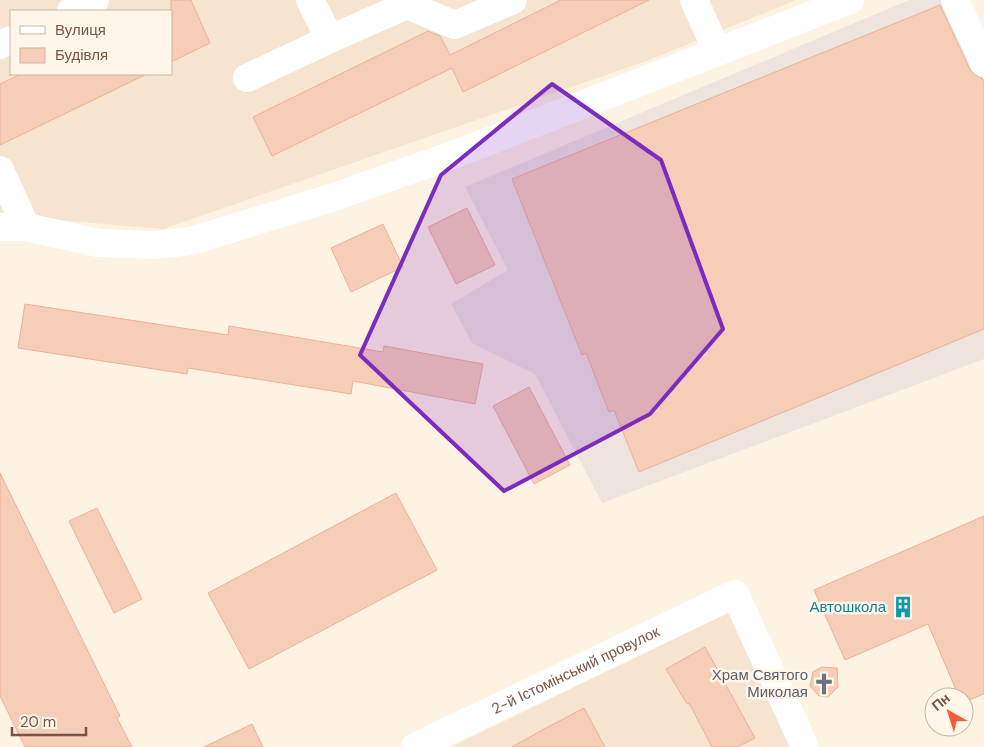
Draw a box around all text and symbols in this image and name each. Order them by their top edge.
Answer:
legend [10,10,172,75]
text: Вулиця [55,20,106,40]
text: Будівля [55,45,108,65]
building icon: Автошкола [890,594,916,620]
place label: Автошкола [809,597,887,617]
street label: 2-й Істомінський провулок [488,621,663,719]
place label: Храм Святого Миколая [712,665,808,702]
church icon: Храм Святого Миколая [811,671,837,697]
north arrow [924,687,974,737]
text: Пн [928,689,954,715]
scale bar [12,704,86,736]
text: 20 m [20,712,56,732]

